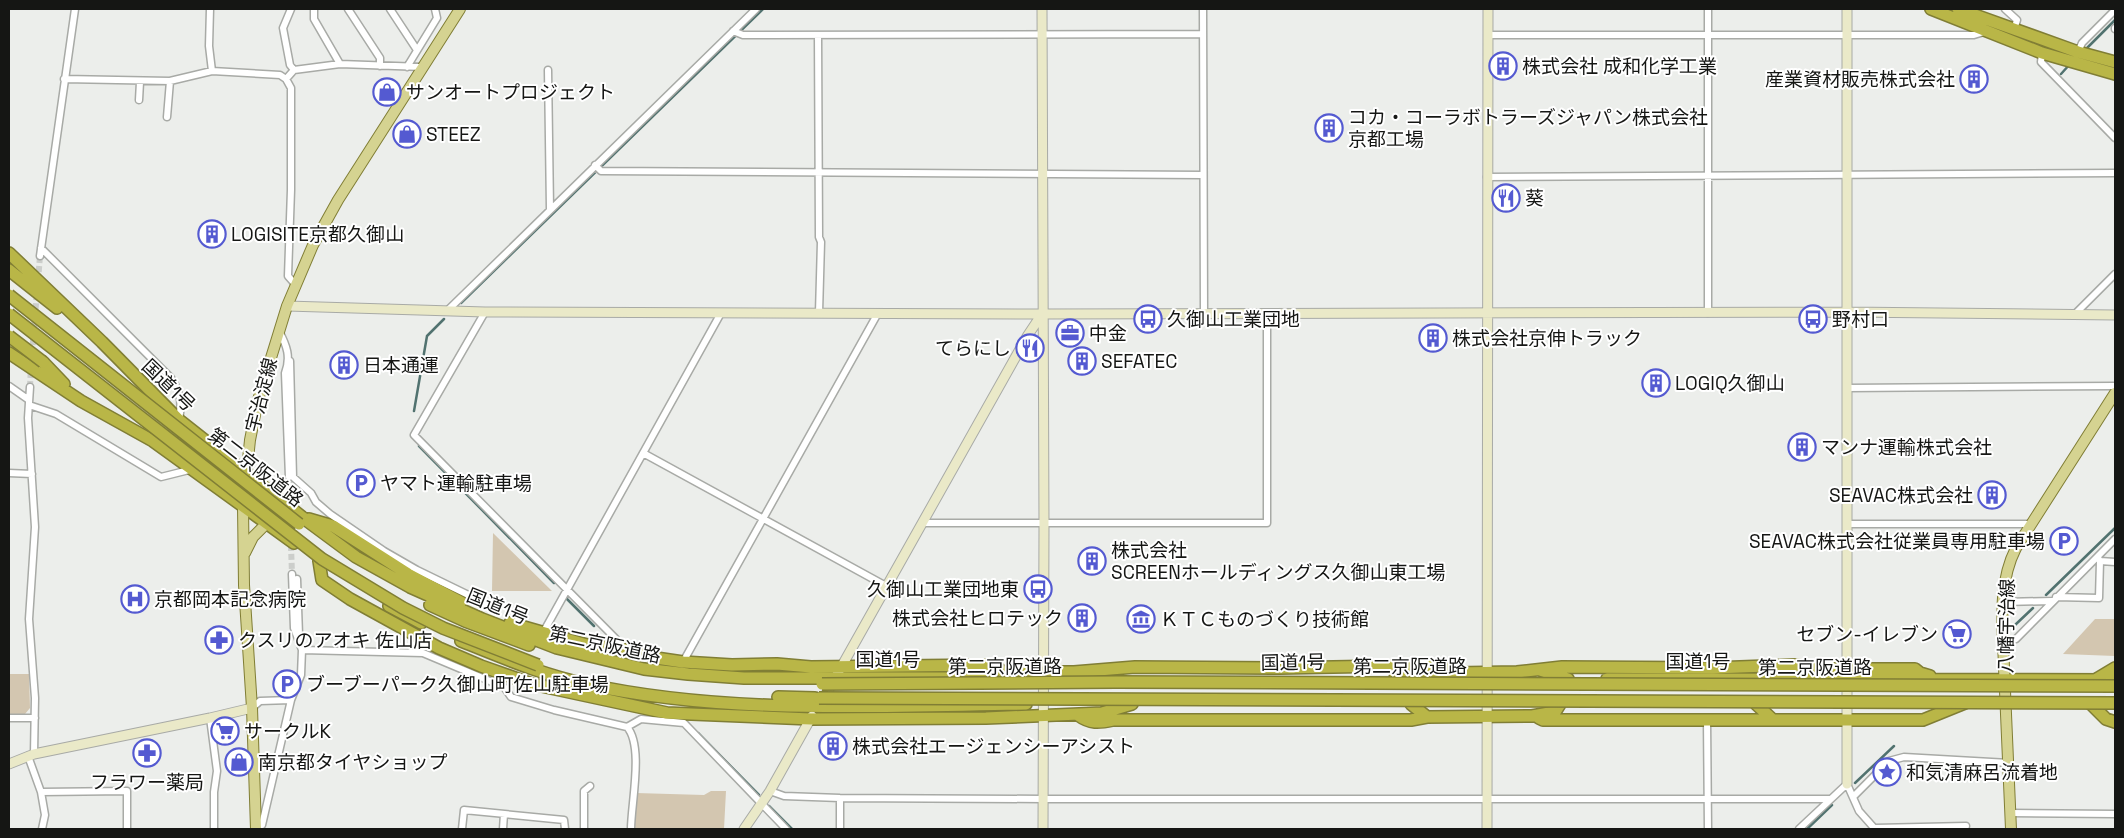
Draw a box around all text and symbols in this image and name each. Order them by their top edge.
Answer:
building icon: 株式会社 成和化学工業 [1488,51,1518,81]
place label: 株式会社 成和化学工業 [1522,54,1717,79]
building icon: 産業資材販売株式会社 [1959,64,1989,94]
place label: 産業資材販売株式会社 [1765,67,1955,92]
shop icon: サンオートプロジェクト [372,77,402,107]
place label: サンオートプロジェクト [406,80,615,105]
place label: コカ・コーラボトラーズジャパン株式会社 京都工場 [1348,105,1708,152]
building icon: コカ・コーラボトラーズジャパン株式会社 京都工場 [1314,113,1344,143]
shop icon: STEEZ [392,119,422,149]
place label: STEEZ [426,122,481,147]
restaurant icon: 葵 [1491,183,1521,213]
place label: 葵 [1525,186,1544,211]
building icon: LOGISITE京都久御山 [197,219,227,249]
place label: LOGISITE京都久御山 [231,222,404,247]
bus stop icon: 久御山工業団地 [1133,304,1163,334]
bus stop icon: 野村口 [1798,304,1828,334]
place label: 久御山工業団地 [1167,307,1300,332]
place label: 野村口 [1832,307,1889,332]
office icon: 中金 [1055,318,1085,348]
place label: 中金 [1089,321,1127,346]
building icon: 株式会社京伸トラック [1418,323,1448,353]
place label: 株式会社京伸トラック [1452,326,1642,351]
restaurant icon: てらにし [1015,333,1045,363]
place label: てらにし [935,336,1011,361]
building icon: SEFATEC [1067,346,1097,376]
place label: SEFATEC [1101,349,1177,374]
building icon: 日本通運 [329,350,359,380]
place label: 日本通運 [363,353,439,378]
street label: 国道1号 [137,354,201,417]
street label: 宇治淀線 [240,355,283,435]
building icon: LOGIQ久御山 [1641,368,1671,398]
place label: LOGIQ久御山 [1675,371,1785,396]
street label: 第二京阪道路 [203,422,308,512]
building icon: マンナ運輸株式会社 [1787,432,1817,462]
place label: マンナ運輸株式会社 [1821,435,1992,460]
parking icon: ヤマト運輸駐車場 [346,468,376,498]
place label: ヤマト運輸駐車場 [380,471,532,496]
building icon: SEAVAC株式会社 [1977,480,2007,510]
place label: SEAVAC株式会社 [1829,483,1973,508]
parking icon: SEAVAC株式会社従業員専用駐車場 [2049,526,2079,556]
place label: SEAVAC株式会社従業員専用駐車場 [1749,529,2045,554]
place label: 株式会社 SCREENホールディングス久御山東工場 [1111,538,1446,585]
building icon: 株式会社 SCREENホールディングス久御山東工場 [1077,546,1107,576]
bus stop icon: 久御山工業団地東 [1023,574,1053,604]
place label: 久御山工業団地東 [867,577,1019,602]
street label: 八幡宇治線 [1993,578,2020,674]
street label: 国道1号 [463,583,533,630]
hospital icon: 京都岡本記念病院 [120,584,150,614]
place label: 京都岡本記念病院 [154,587,306,612]
building icon: 株式会社ヒロテック [1067,603,1097,633]
museum icon: ＫＴＣものづくり技術館 [1126,604,1156,634]
place label: 株式会社ヒロテック [892,606,1063,631]
place label: ＫＴＣものづくり技術館 [1160,607,1369,632]
supermarket icon: セブン-イレブン [1942,619,1972,649]
street label: 第二京阪道路 [547,620,663,669]
place label: セブン-イレブン [1796,622,1938,647]
pharmacy icon: クスリのアオキ 佐山店 [204,625,234,655]
place label: クスリのアオキ 佐山店 [238,628,432,653]
street label: 国道1号 [856,647,920,672]
street label: 国道1号 [1260,649,1326,676]
street label: 国道1号 [1666,649,1730,674]
street label: 第二京阪道路 [948,654,1062,679]
street label: 第二京阪道路 [1353,654,1467,679]
street label: 第二京阪道路 [1758,655,1872,680]
parking icon: ブーブーパーク久御山町佐山駐車場 [272,669,302,699]
place label: ブーブーパーク久御山町佐山駐車場 [306,672,609,697]
supermarket icon: サークルK [210,716,240,746]
place label: サークルK [244,719,331,744]
building icon: 株式会社エージェンシーアシスト [818,731,848,761]
place label: 株式会社エージェンシーアシスト [852,734,1135,759]
pharmacy icon: フラワー薬局 [132,738,162,768]
shop icon: 南京都タイヤショップ [224,747,254,777]
place label: 南京都タイヤショップ [258,750,447,775]
place icon: 和気清麻呂流着地 [1872,757,1902,787]
place label: 和気清麻呂流着地 [1906,760,2058,785]
place label: フラワー薬局 [90,770,204,795]

